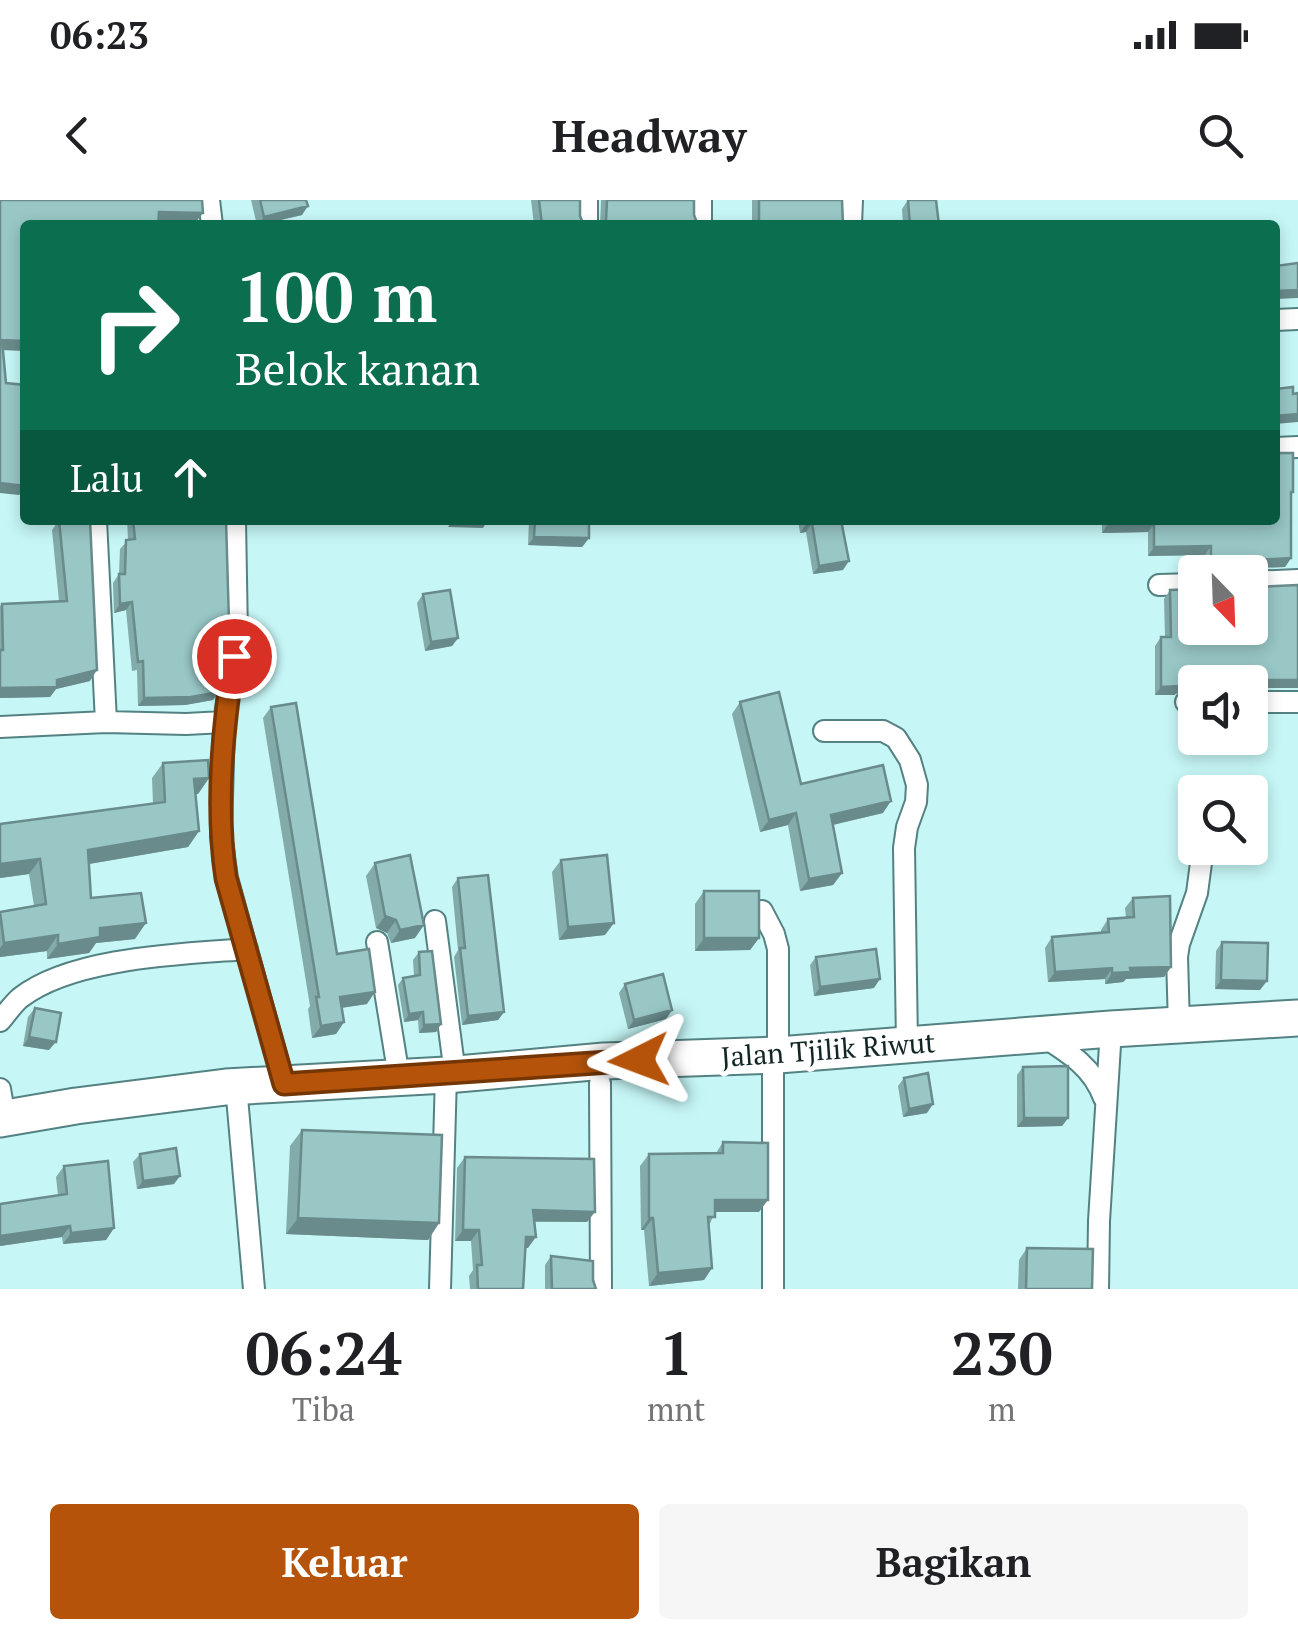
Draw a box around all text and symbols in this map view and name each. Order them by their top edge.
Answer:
text: 06:23 [50,10,149,60]
text: Headway [552,105,746,165]
icon: back [50,108,105,163]
icon: search [1193,108,1248,163]
text: 100 m [235,249,437,342]
icon: right [70,260,200,390]
text: Belok kanan [235,338,480,398]
icon: ahead [163,450,218,505]
text: Lalu [70,453,143,503]
north arrow [1178,555,1268,645]
map controls [1178,555,1268,865]
pin [192,614,277,699]
icon: arrive [207,629,262,684]
button: sound [1178,665,1268,755]
button: search [1178,775,1268,865]
position arrow [587,1008,691,1112]
street label: Jalan Tjilik Riwut [720,1023,937,1075]
text: 06:24 [245,1313,402,1392]
text: 1 [659,1313,693,1392]
text: 230 [951,1313,1053,1392]
text: Tiba [292,1388,355,1430]
text: mnt [647,1388,705,1430]
text: m [988,1388,1016,1430]
button: Keluar [50,1504,639,1619]
button: Bagikan [659,1504,1248,1619]

